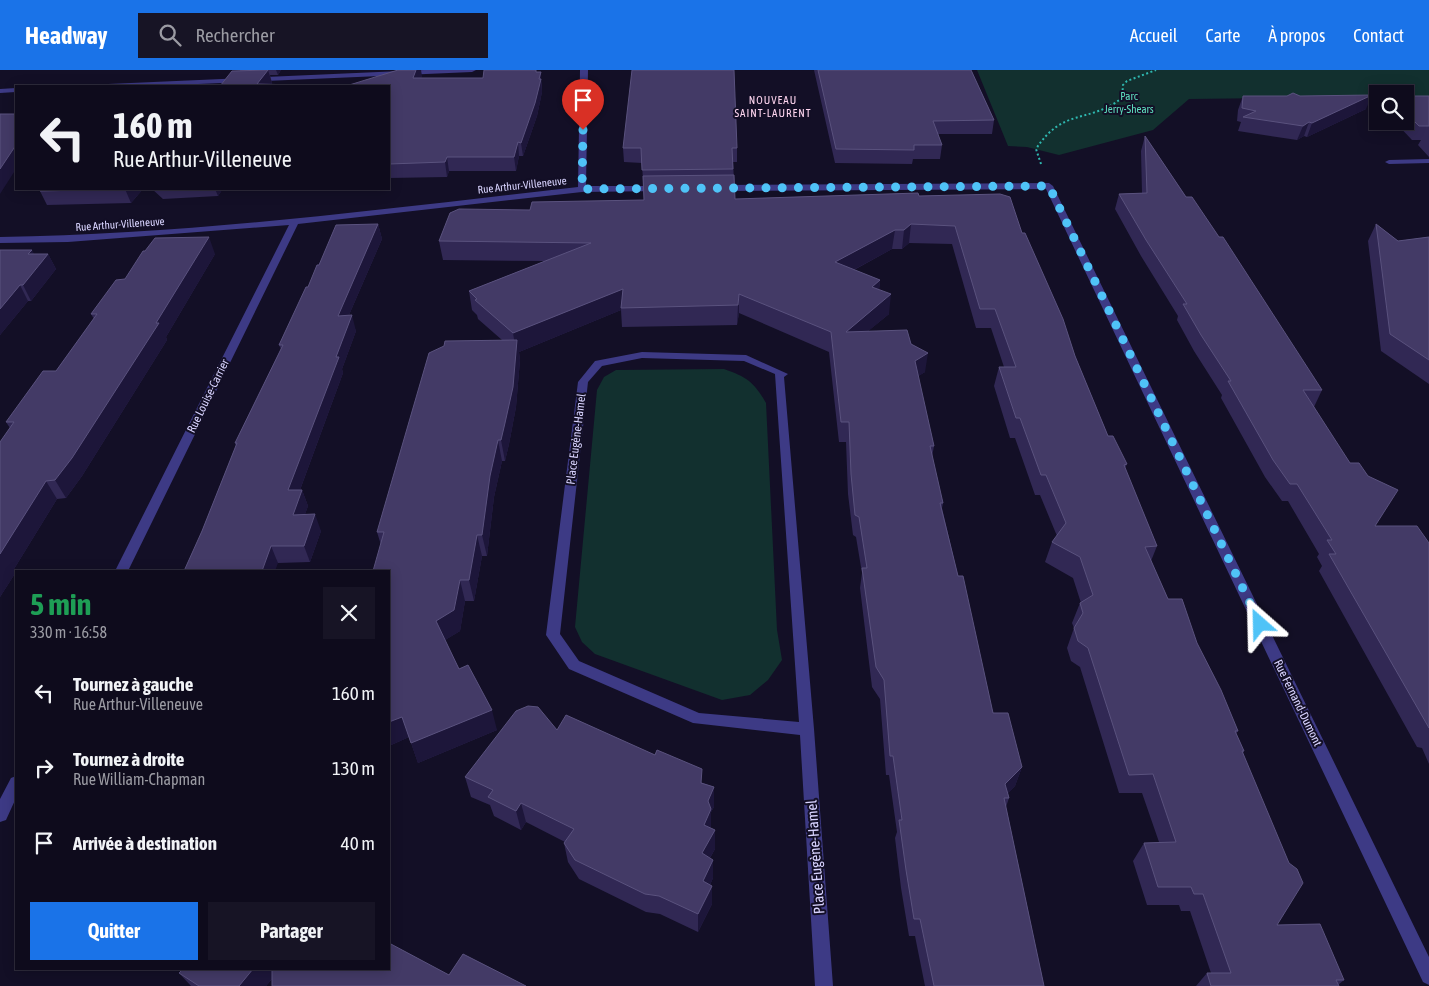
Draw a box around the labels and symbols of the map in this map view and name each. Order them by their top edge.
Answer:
pin [562,79,604,130]
park label: Parc Jerry-Shears [1104,90,1154,115]
district label: NOUVEAU SAINT-LAURENT [735,94,811,119]
street label: Rue Arthur-Villeneuve [477,174,567,196]
street label: Rue Arthur-Villeneuve [75,215,165,233]
street label: Rue Louise-Carrier [184,356,232,435]
street label: Place Eugène-Hamel [563,392,589,485]
position arrow [1233,597,1285,649]
street label: Rue Fernand-Dumont [1271,657,1325,749]
street label: Place Eugène-Hamel [803,799,827,915]

